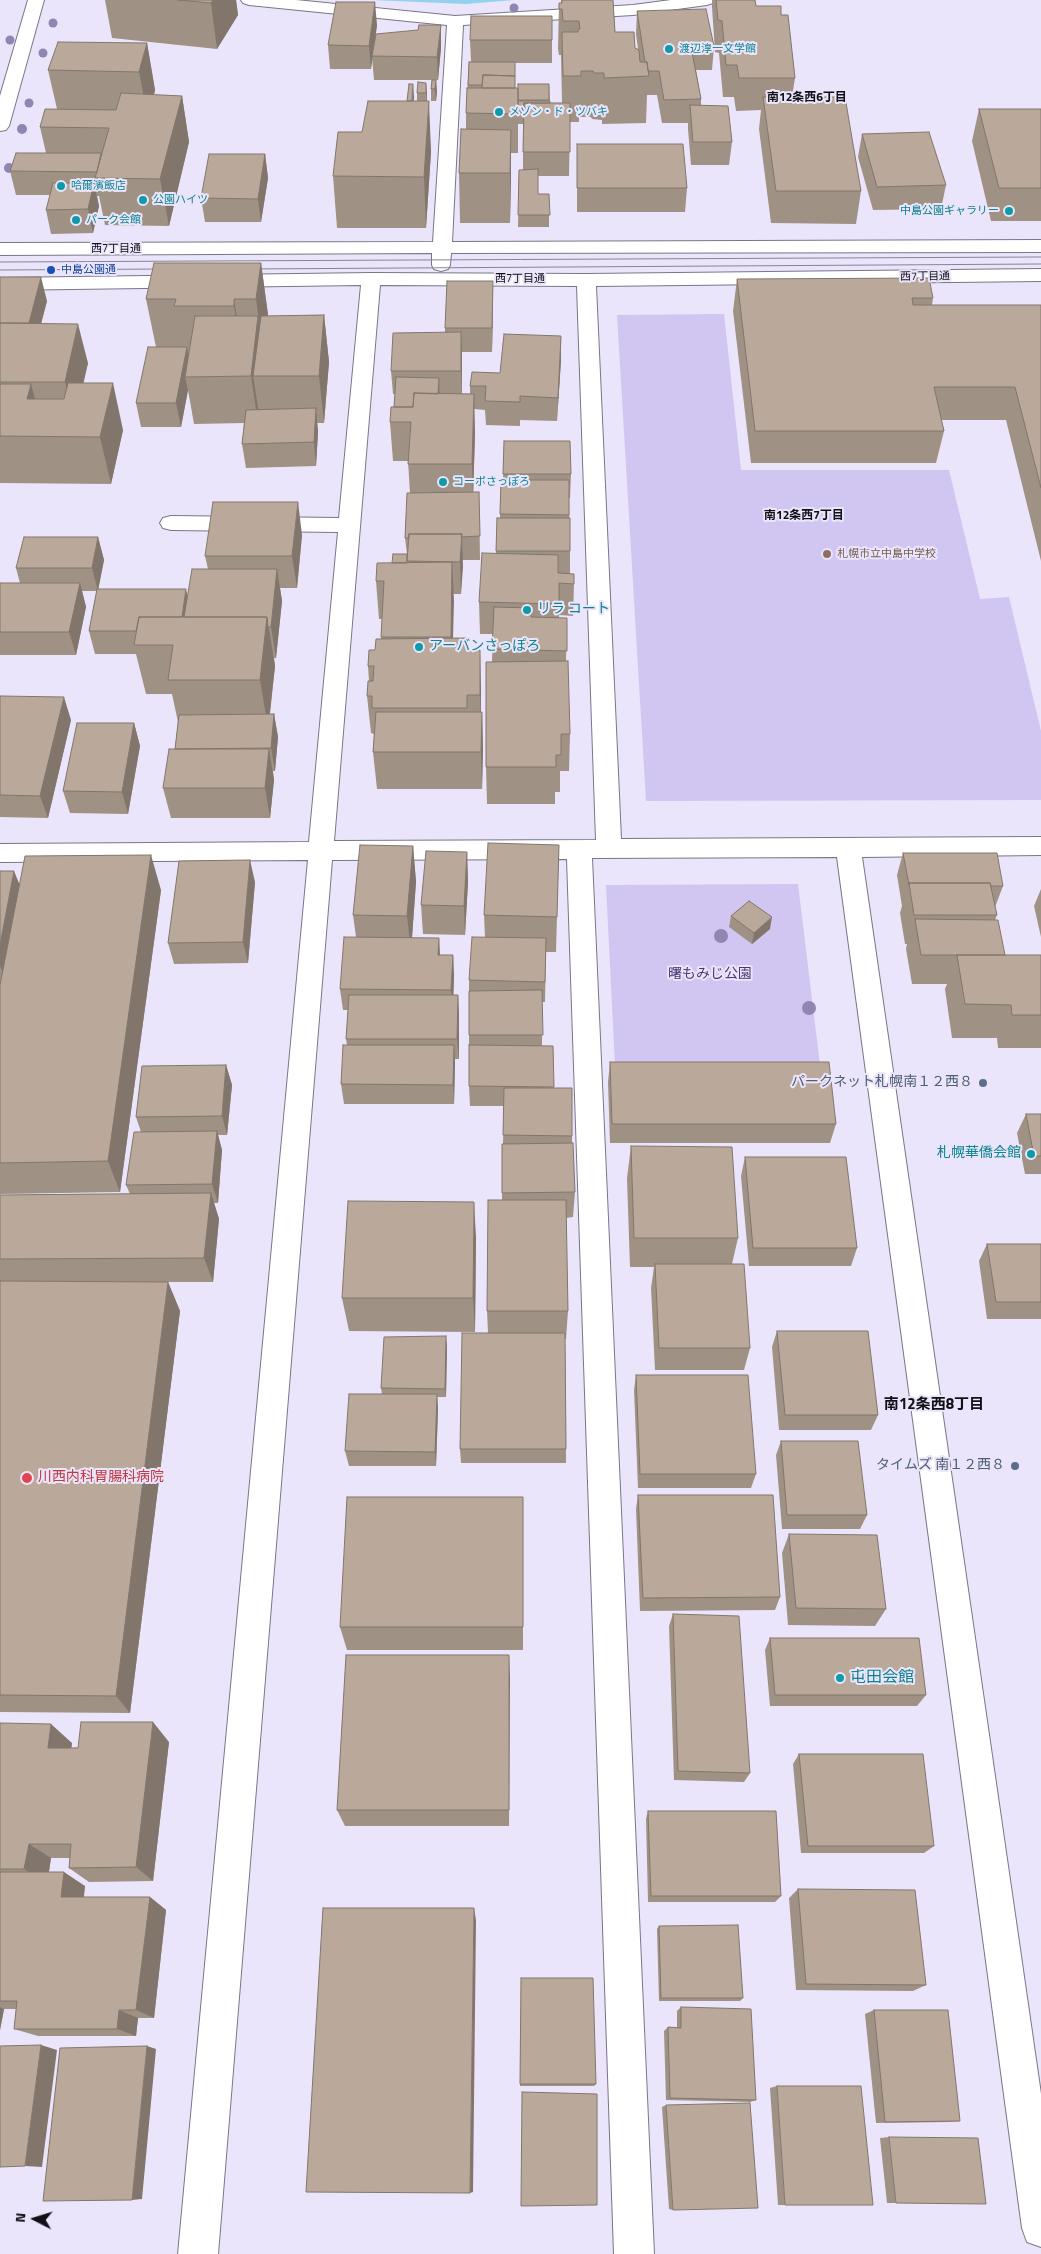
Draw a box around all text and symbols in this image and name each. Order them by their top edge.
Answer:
place label: 渡辺淳一文学館 [679,42,756,56]
marker: 渡辺淳一文学館 [663,43,675,55]
district label: 南12条西6丁目 [767,91,847,105]
place label: メゾン・ド・ツバキ [509,105,608,119]
marker: メゾン・ド・ツバキ [493,106,505,118]
place label: 哈爾濱飯店 [71,179,126,193]
marker: 哈爾濱飯店 [55,180,67,192]
place label: 公園ハイツ [153,193,208,207]
marker: 公園ハイツ [137,194,149,206]
place label: 中島公園ギャラリー [900,204,999,218]
marker: 中島公園ギャラリー [1003,205,1015,217]
place label: パーク会館 [86,213,141,227]
marker: パーク会館 [70,214,82,226]
street label: 西7丁目通 [91,242,141,256]
place label: 中島公園通 [61,263,116,277]
marker: 中島公園通 [45,264,57,276]
street label: 西7丁目通 [900,270,950,284]
street label: 西7丁目通 [495,272,545,286]
place label: コーポさっぽろ [453,475,530,489]
marker: コーポさっぽろ [437,476,449,488]
district label: 南12条西7丁目 [764,509,844,523]
place label: 札幌市立中島中学校 [837,547,936,561]
marker: 札幌市立中島中学校 [821,548,833,560]
place label: リラ コート [537,602,610,618]
marker: リラ コート [521,604,533,616]
place label: アーバンさっぽろ [429,639,540,655]
marker: アーバンさっぽろ [413,641,425,653]
park label: 曙もみじ公園 [668,967,752,983]
place label: パークネット札幌南１２西８ [791,1075,973,1091]
marker: パークネット札幌南１２西８ [977,1077,989,1089]
place label: 札幌華僑会館 [937,1146,1021,1162]
marker: 札幌華僑会館 [1025,1148,1037,1160]
district label: 南12条西8丁目 [884,1396,984,1414]
place label: タイムズ 南１２西８ [876,1458,1005,1474]
marker: タイムズ 南１２西８ [1009,1460,1021,1472]
place label: 川西内科胃腸科病院 [38,1470,164,1486]
marker: 川西内科胃腸科病院 [20,1471,34,1485]
place label: 屯田会館 [850,1668,914,1688]
marker: 屯田会館 [834,1672,846,1684]
north arrow [10,2194,60,2244]
text: N [9,2212,30,2223]

